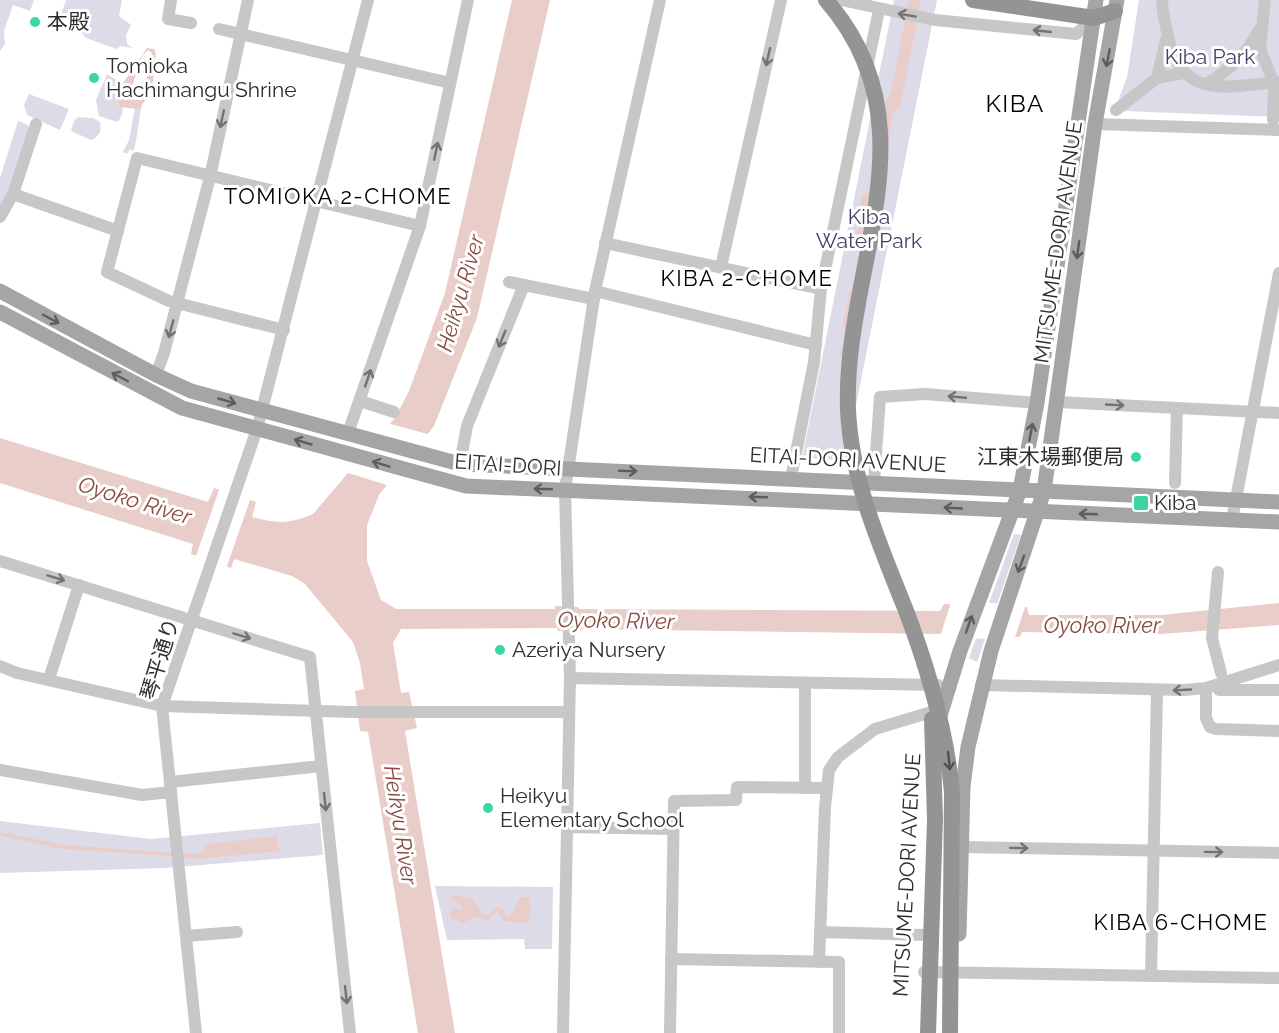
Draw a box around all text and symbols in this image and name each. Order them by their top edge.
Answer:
place label: 本殿 [47,9,89,34]
one-way arrow [898,9,917,20]
marker: 本殿 [28,15,42,29]
one-way arrow [1032,25,1052,36]
park label: Kiba Park [1165,44,1255,69]
one-way arrow [762,47,774,66]
one-way arrow [1102,47,1113,67]
place label: Tomioka Hachimangu Shrine [106,53,297,102]
marker: Tomioka Hachimangu Shrine [87,71,101,85]
district label: KIBA [985,89,1045,118]
one-way arrow [216,109,228,128]
street label: MITSUME-DORI AVENUE [1028,119,1087,365]
one-way arrow [430,142,442,161]
district label: TOMIOKA 2-CHOME [224,183,452,209]
park label: Kiba Water Park [816,204,922,253]
water label: Heikyu River [431,230,489,354]
one-way arrow [1072,240,1083,260]
district label: KIBA 2-CHOME [660,265,834,291]
one-way arrow [42,314,60,325]
one-way arrow [165,319,176,338]
one-way arrow [496,329,507,348]
one-way arrow [363,369,374,388]
one-way arrow [112,371,129,383]
one-way arrow [948,391,968,402]
one-way arrow [217,396,236,408]
one-way arrow [1105,399,1125,410]
one-way arrow [1026,423,1037,442]
one-way arrow [294,436,313,447]
street label: EITAI-DORI AVENUE [749,442,947,477]
place label: 江東木場郵便局 [977,444,1124,469]
street label: EITAI-DORI [454,448,562,481]
marker: 江東木場郵便局 [1129,450,1143,464]
one-way arrow [372,458,391,469]
one-way arrow [618,466,638,477]
water label: Oyoko River [75,470,196,530]
one-way arrow [533,483,553,495]
place label: Kiba [1154,490,1196,515]
one-way arrow [749,492,769,503]
marker: Kiba [1132,494,1150,512]
one-way arrow [944,503,964,514]
one-way arrow [1079,509,1099,520]
one-way arrow [1015,554,1026,573]
one-way arrow [46,573,65,584]
water label: Oyoko River [557,606,676,634]
water label: Oyoko River [1044,612,1162,638]
street label: 琴平通り [135,615,184,703]
one-way arrow [965,615,976,634]
one-way arrow [232,631,251,642]
place label: Azeriya Nursery [512,637,666,662]
marker: Azeriya Nursery [493,643,507,657]
one-way arrow [1173,684,1193,695]
one-way arrow [943,751,954,771]
street label: MITSUME-DORI AVENUE [888,752,925,998]
water label: Heikyu River [379,763,423,888]
place label: Heikyu Elementary School [500,783,684,832]
one-way arrow [320,791,331,811]
marker: Heikyu Elementary School [481,801,495,815]
one-way arrow [1009,842,1029,854]
one-way arrow [1204,846,1224,858]
district label: KIBA 6-CHOME [1094,909,1268,935]
one-way arrow [341,985,352,1005]

